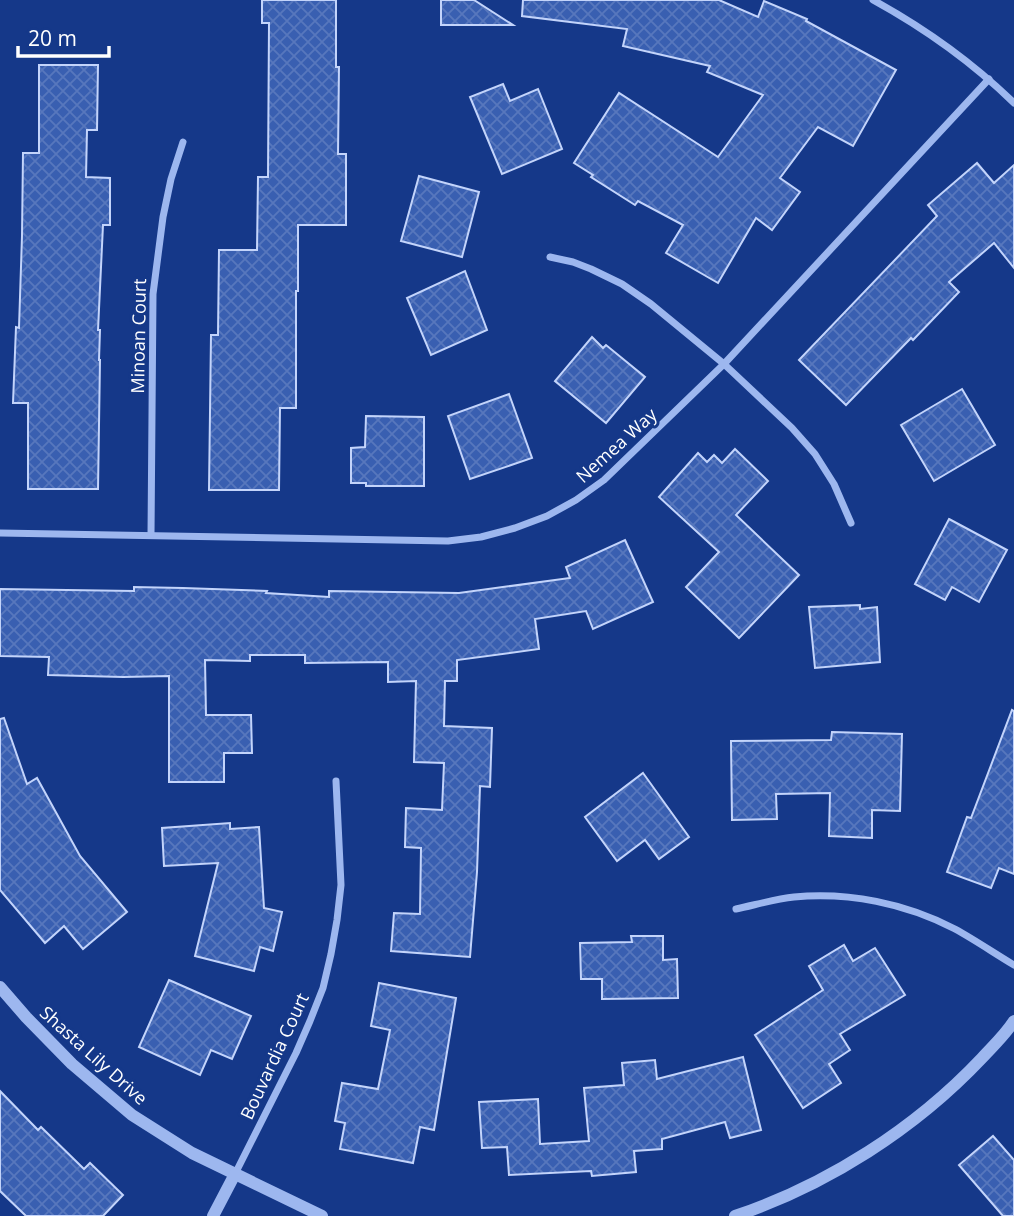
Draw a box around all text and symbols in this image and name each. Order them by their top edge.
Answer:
scale bar [18,14,108,58]
text: 20 m [28,24,77,52]
street label: Minoan Court [125,278,151,394]
street label: Nemea Way [571,402,662,488]
street label: Bouvardia Court [234,989,314,1123]
street label: Shasta Lily Drive [35,1000,153,1110]

